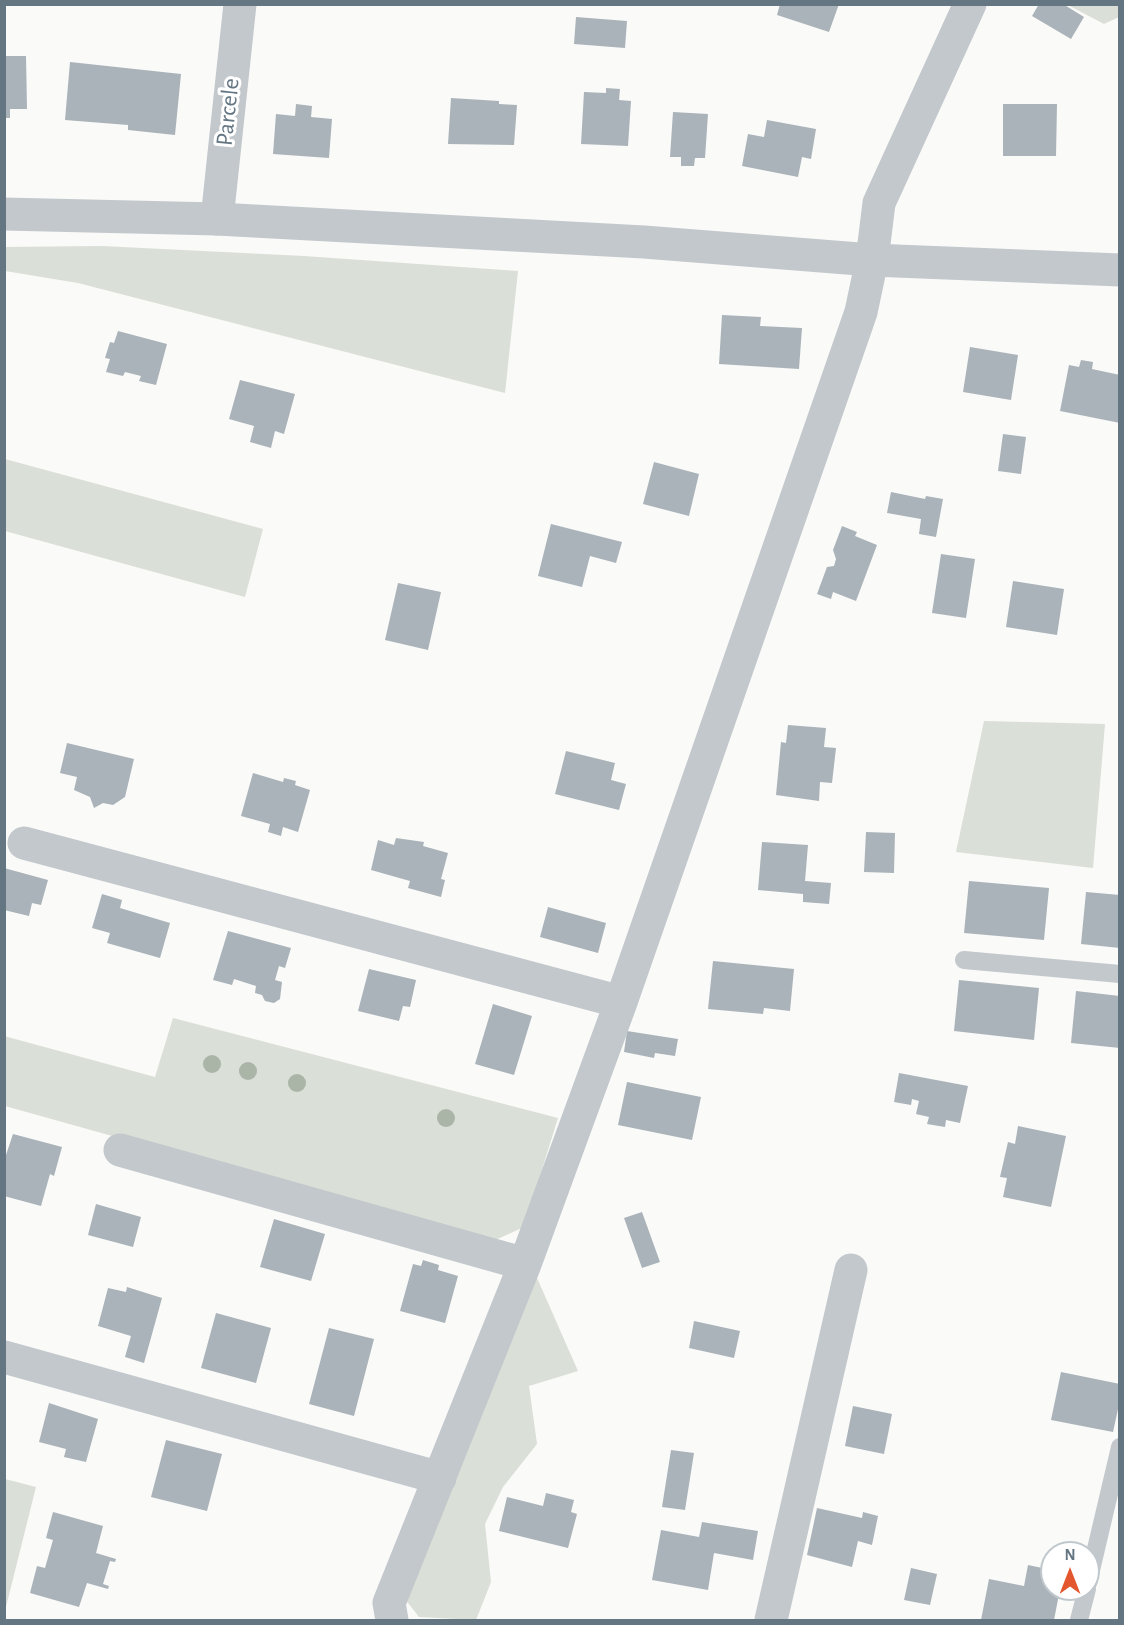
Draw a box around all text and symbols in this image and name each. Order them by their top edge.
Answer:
street label: Parcele [210,77,246,147]
north arrow [1040,1541,1100,1601]
text: N [1064,1547,1076,1563]

